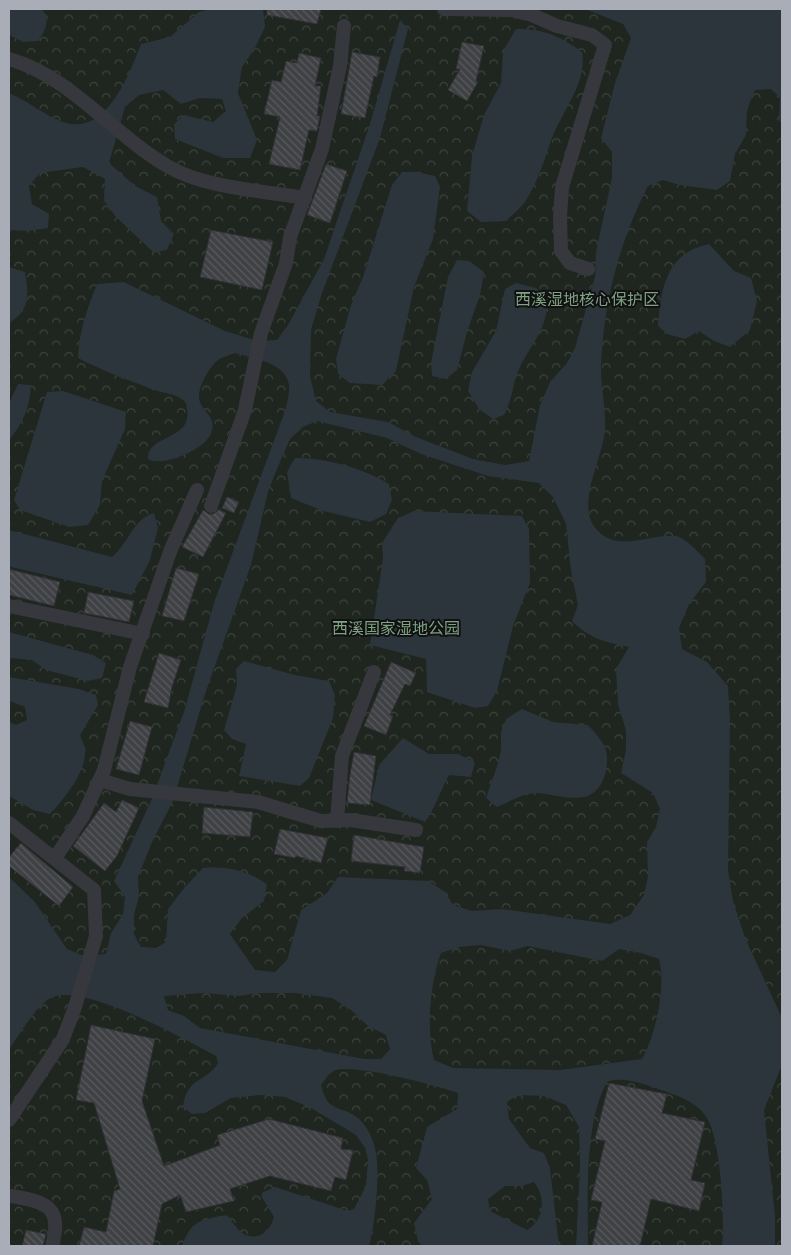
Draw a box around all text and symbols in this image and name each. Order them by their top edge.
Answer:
park label: 西溪湿地核心保护区 [515,290,659,308]
park label: 西溪国家湿地公园 [332,619,460,637]

